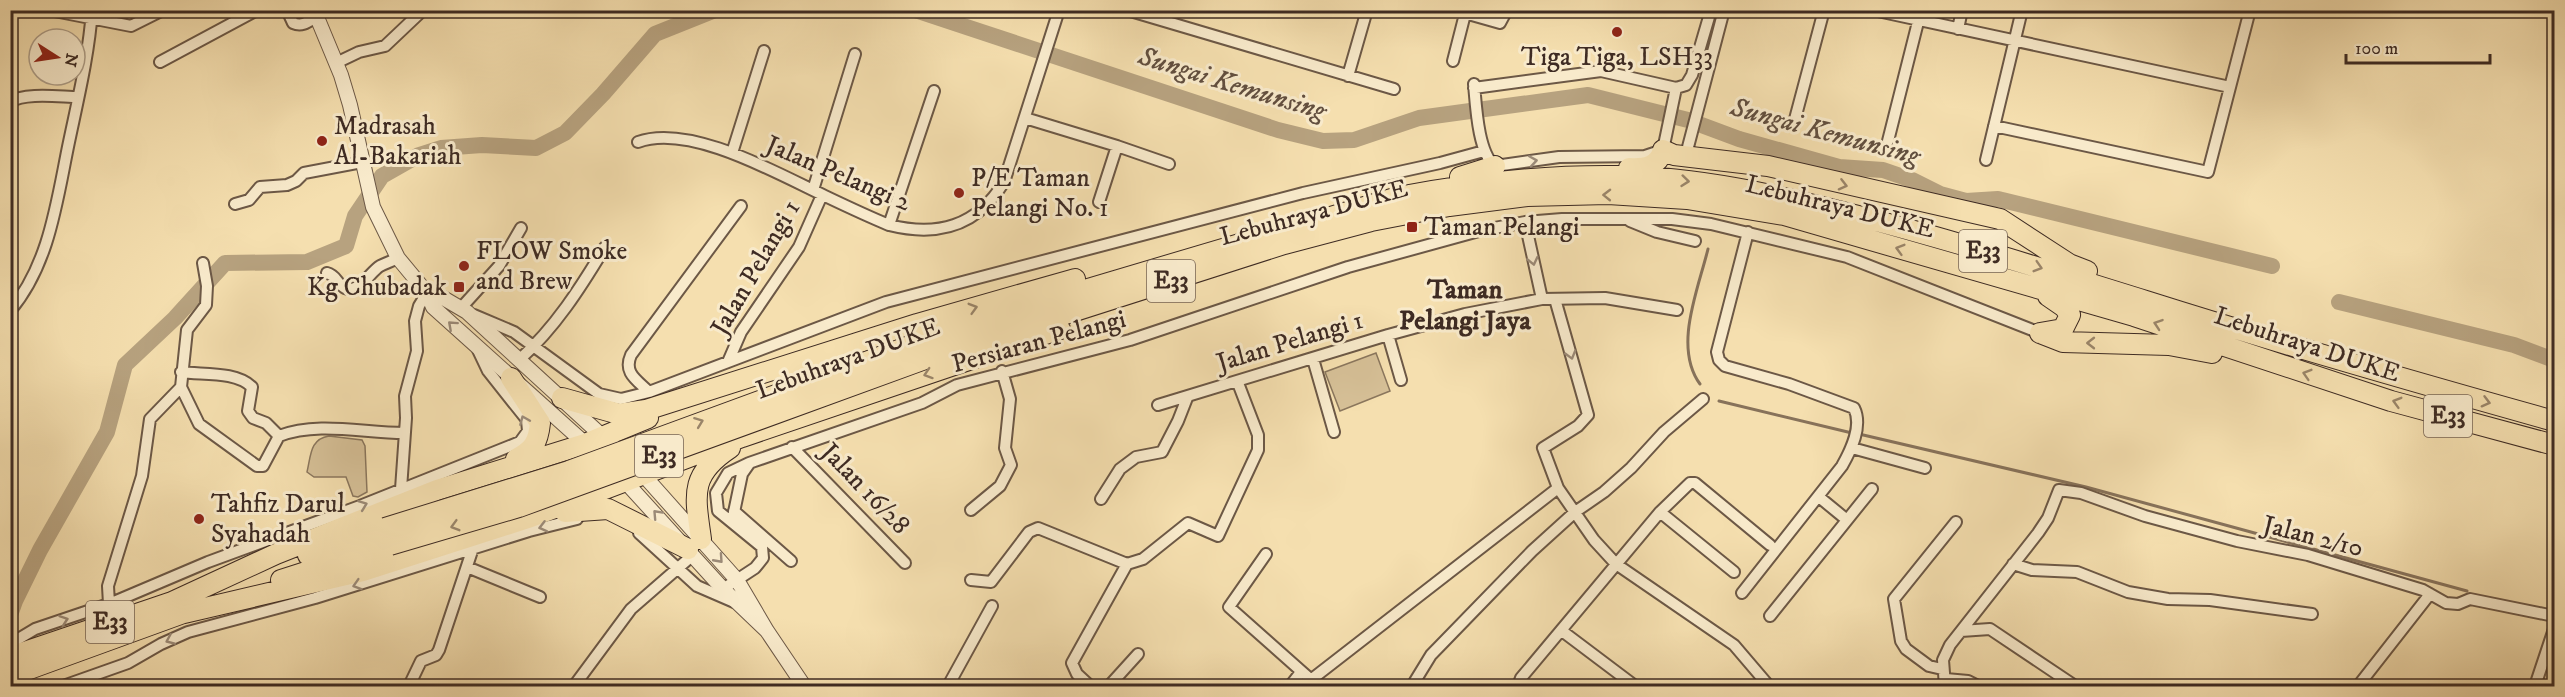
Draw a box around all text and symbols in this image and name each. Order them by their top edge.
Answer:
marker: Tiga Tiga, LSH33 [1610,25,1624,39]
north arrow [27,27,87,87]
scale bar [2346,27,2490,65]
text: 100 m [2355,38,2398,60]
water label: Sungai Kemunsing [1133,39,1332,129]
place label: Tiga Tiga, LSH33 [1521,41,1713,74]
text: N [60,51,82,68]
water label: Sungai Kemunsing [1726,90,1925,174]
place label: Madrasah Al-Bakariah [334,110,462,173]
street label: Jalan Pelangi 2 [759,128,916,219]
marker: Madrasah Al-Bakariah [315,134,329,148]
one-way arrow [1529,156,1538,168]
place label: P/E Taman Pelangi No. 1 [971,162,1109,225]
street label: Lebuhraya DUKE [1742,168,1938,246]
street label: Lebuhraya DUKE [1216,172,1412,254]
one-way arrow [1681,174,1690,187]
one-way arrow [1838,177,1848,190]
marker: P/E Taman Pelangi No. 1 [952,186,966,200]
one-way arrow [1602,189,1611,201]
street label: Jalan Pelangi 1 [703,194,808,344]
place label: Taman Pelangi [1424,211,1579,244]
marker: Taman Pelangi [1405,220,1419,234]
road number: E33 [1959,230,2007,272]
place label: FLOW Smoke and Brew [476,235,627,298]
one-way arrow [1895,244,1906,256]
one-way arrow [1526,256,1539,266]
marker: FLOW Smoke and Brew [457,259,471,273]
road number: E33 [1147,260,1195,302]
one-way arrow [2032,260,2043,272]
place label: Kg Chubadak [307,271,447,304]
district label: Taman Pelangi Jaya [1399,273,1531,338]
marker: Kg Chubadak [452,280,466,294]
street label: Lebuhraya DUKE [2210,299,2404,391]
street label: Persiaran Pelangi [948,303,1130,381]
one-way arrow [967,303,978,315]
street label: Jalan Pelangi 1 [1211,304,1367,380]
street label: Lebuhraya DUKE [751,310,945,408]
one-way arrow [2153,319,2164,332]
one-way arrow [448,321,459,332]
one-way arrow [2086,337,2095,349]
one-way arrow [1564,349,1576,360]
one-way arrow [923,367,934,380]
one-way arrow [2303,369,2313,381]
one-way arrow [2481,394,2491,407]
road number: E33 [2424,395,2472,437]
one-way arrow [2392,397,2403,409]
one-way arrow [519,416,531,427]
one-way arrow [693,416,704,429]
road number: E33 [635,435,683,477]
street label: Jalan 16/28 [812,435,917,542]
place label: Tahfiz Darul Syahadah [211,488,345,551]
one-way arrow [357,499,368,512]
street label: Jalan 2/10 [2257,508,2367,565]
one-way arrow [653,510,664,521]
marker: Tahfiz Darul Syahadah [192,512,206,526]
one-way arrow [450,519,461,531]
one-way arrow [539,519,549,532]
one-way arrow [712,552,723,563]
one-way arrow [352,577,363,590]
road number: E33 [86,601,134,643]
one-way arrow [58,615,69,627]
one-way arrow [166,633,177,645]

